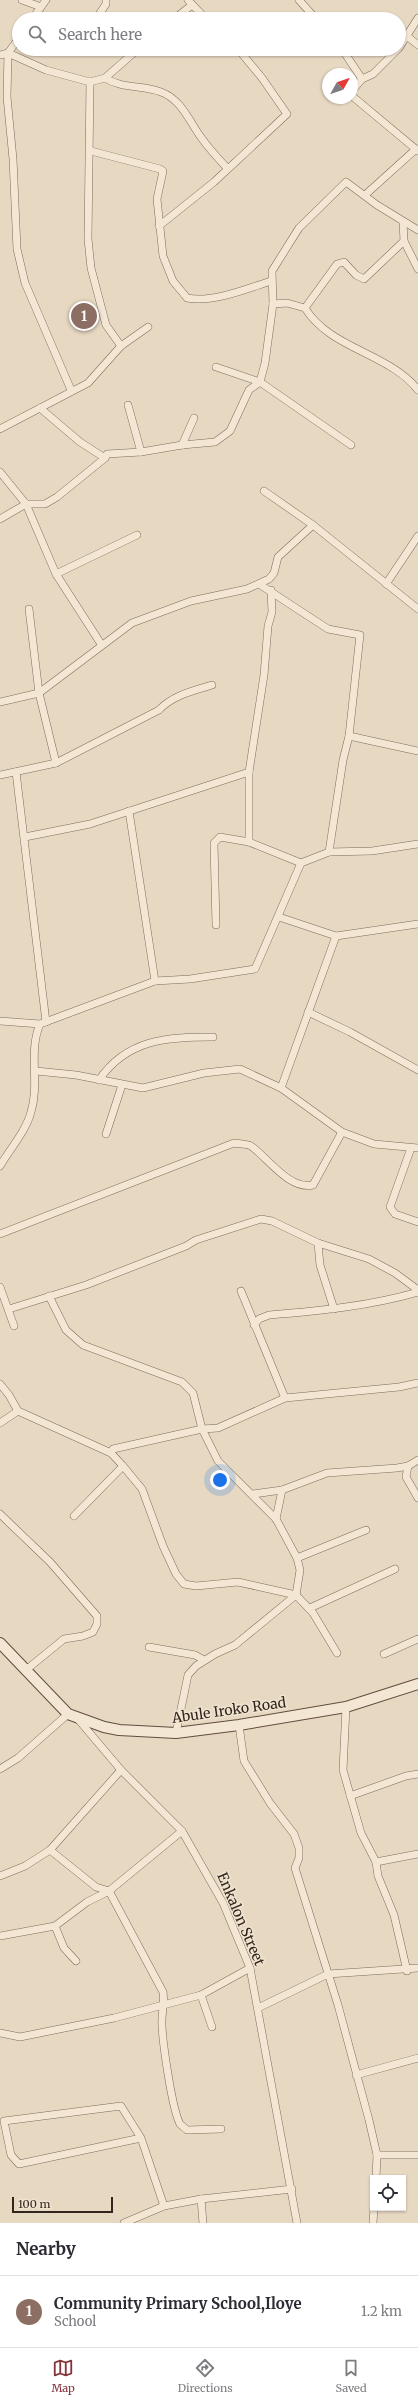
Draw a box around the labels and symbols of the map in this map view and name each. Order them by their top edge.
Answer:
north arrow [322,68,358,104]
pin: 1 [71,301,97,331]
your location [210,1470,230,1490]
street label: Abule Iroko Road [170,1693,288,1727]
street label: Enkalon Street [213,1870,269,1969]
scale bar [12,2195,113,2214]

